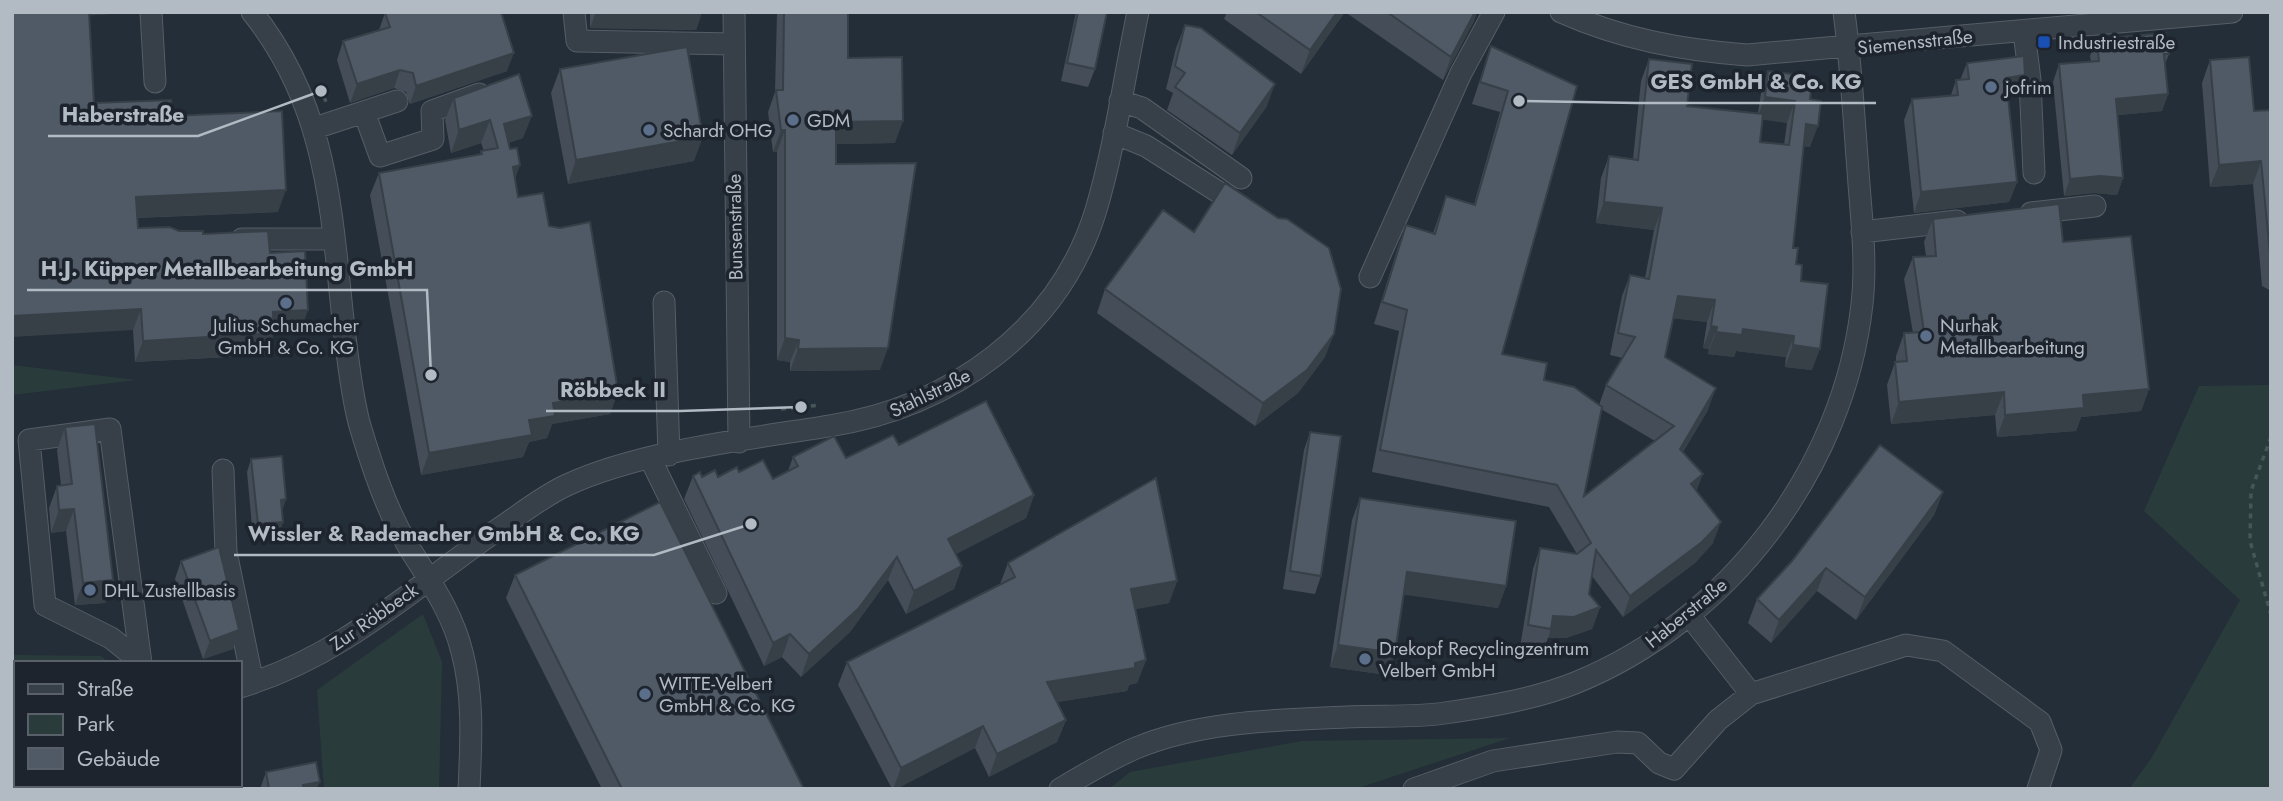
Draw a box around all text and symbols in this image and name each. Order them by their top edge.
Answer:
street label: Siemensstraße [1856,23,1974,61]
place label: Industriestraße [2058,29,2176,56]
marker: Industriestraße [2036,34,2052,50]
callout: GES GmbH & Co. KG [1637,61,1876,103]
text: GES GmbH & Co. KG [1650,67,1862,97]
place label: jofrim [2003,74,2052,101]
marker: jofrim [1983,79,1999,95]
callout: Haberstraße [48,94,198,136]
text: Haberstraße [62,100,184,130]
place label: GDM [807,107,850,134]
marker: GDM [785,112,801,128]
place label: Schardt OHG [663,117,773,144]
marker: Schardt OHG [641,122,657,138]
street label: Bunsenstraße [721,173,749,280]
callout: H.J. Küpper Metallbearbeitung GmbH [27,248,427,290]
text: H.J. Küpper Metallbearbeitung GmbH [41,254,413,284]
marker: Julius Schumacher GmbH & Co. KG [278,295,294,311]
place label: Julius Schumacher GmbH & Co. KG [210,312,359,361]
place label: Nurhak Metallbearbeitung [1940,312,2085,361]
marker: Nurhak Metallbearbeitung [1918,328,1934,344]
street label: Stahlstraße [885,362,975,424]
callout: Röbbeck II [546,369,680,411]
text: Röbbeck II [560,375,666,405]
callout: Wissler & Rademacher GmbH & Co. KG [234,513,654,555]
text: Wissler & Rademacher GmbH & Co. KG [248,519,640,549]
street label: Haberstraße [1639,571,1733,654]
street label: Zur Röbbeck [325,576,424,657]
place label: DHL Zustellbasis [104,577,236,604]
marker: DHL Zustellbasis [82,582,98,598]
place label: Drekopf Recyclingzentrum Velbert GmbH [1379,635,1589,684]
marker: Drekopf Recyclingzentrum Velbert GmbH [1357,651,1373,667]
legend [14,661,242,787]
place label: WITTE-Velbert GmbH & Co. KG [659,670,796,719]
text: Straße [77,674,134,704]
marker: WITTE-Velbert GmbH & Co. KG [637,686,653,702]
text: Park [77,709,115,739]
text: Gebäude [77,744,160,774]

